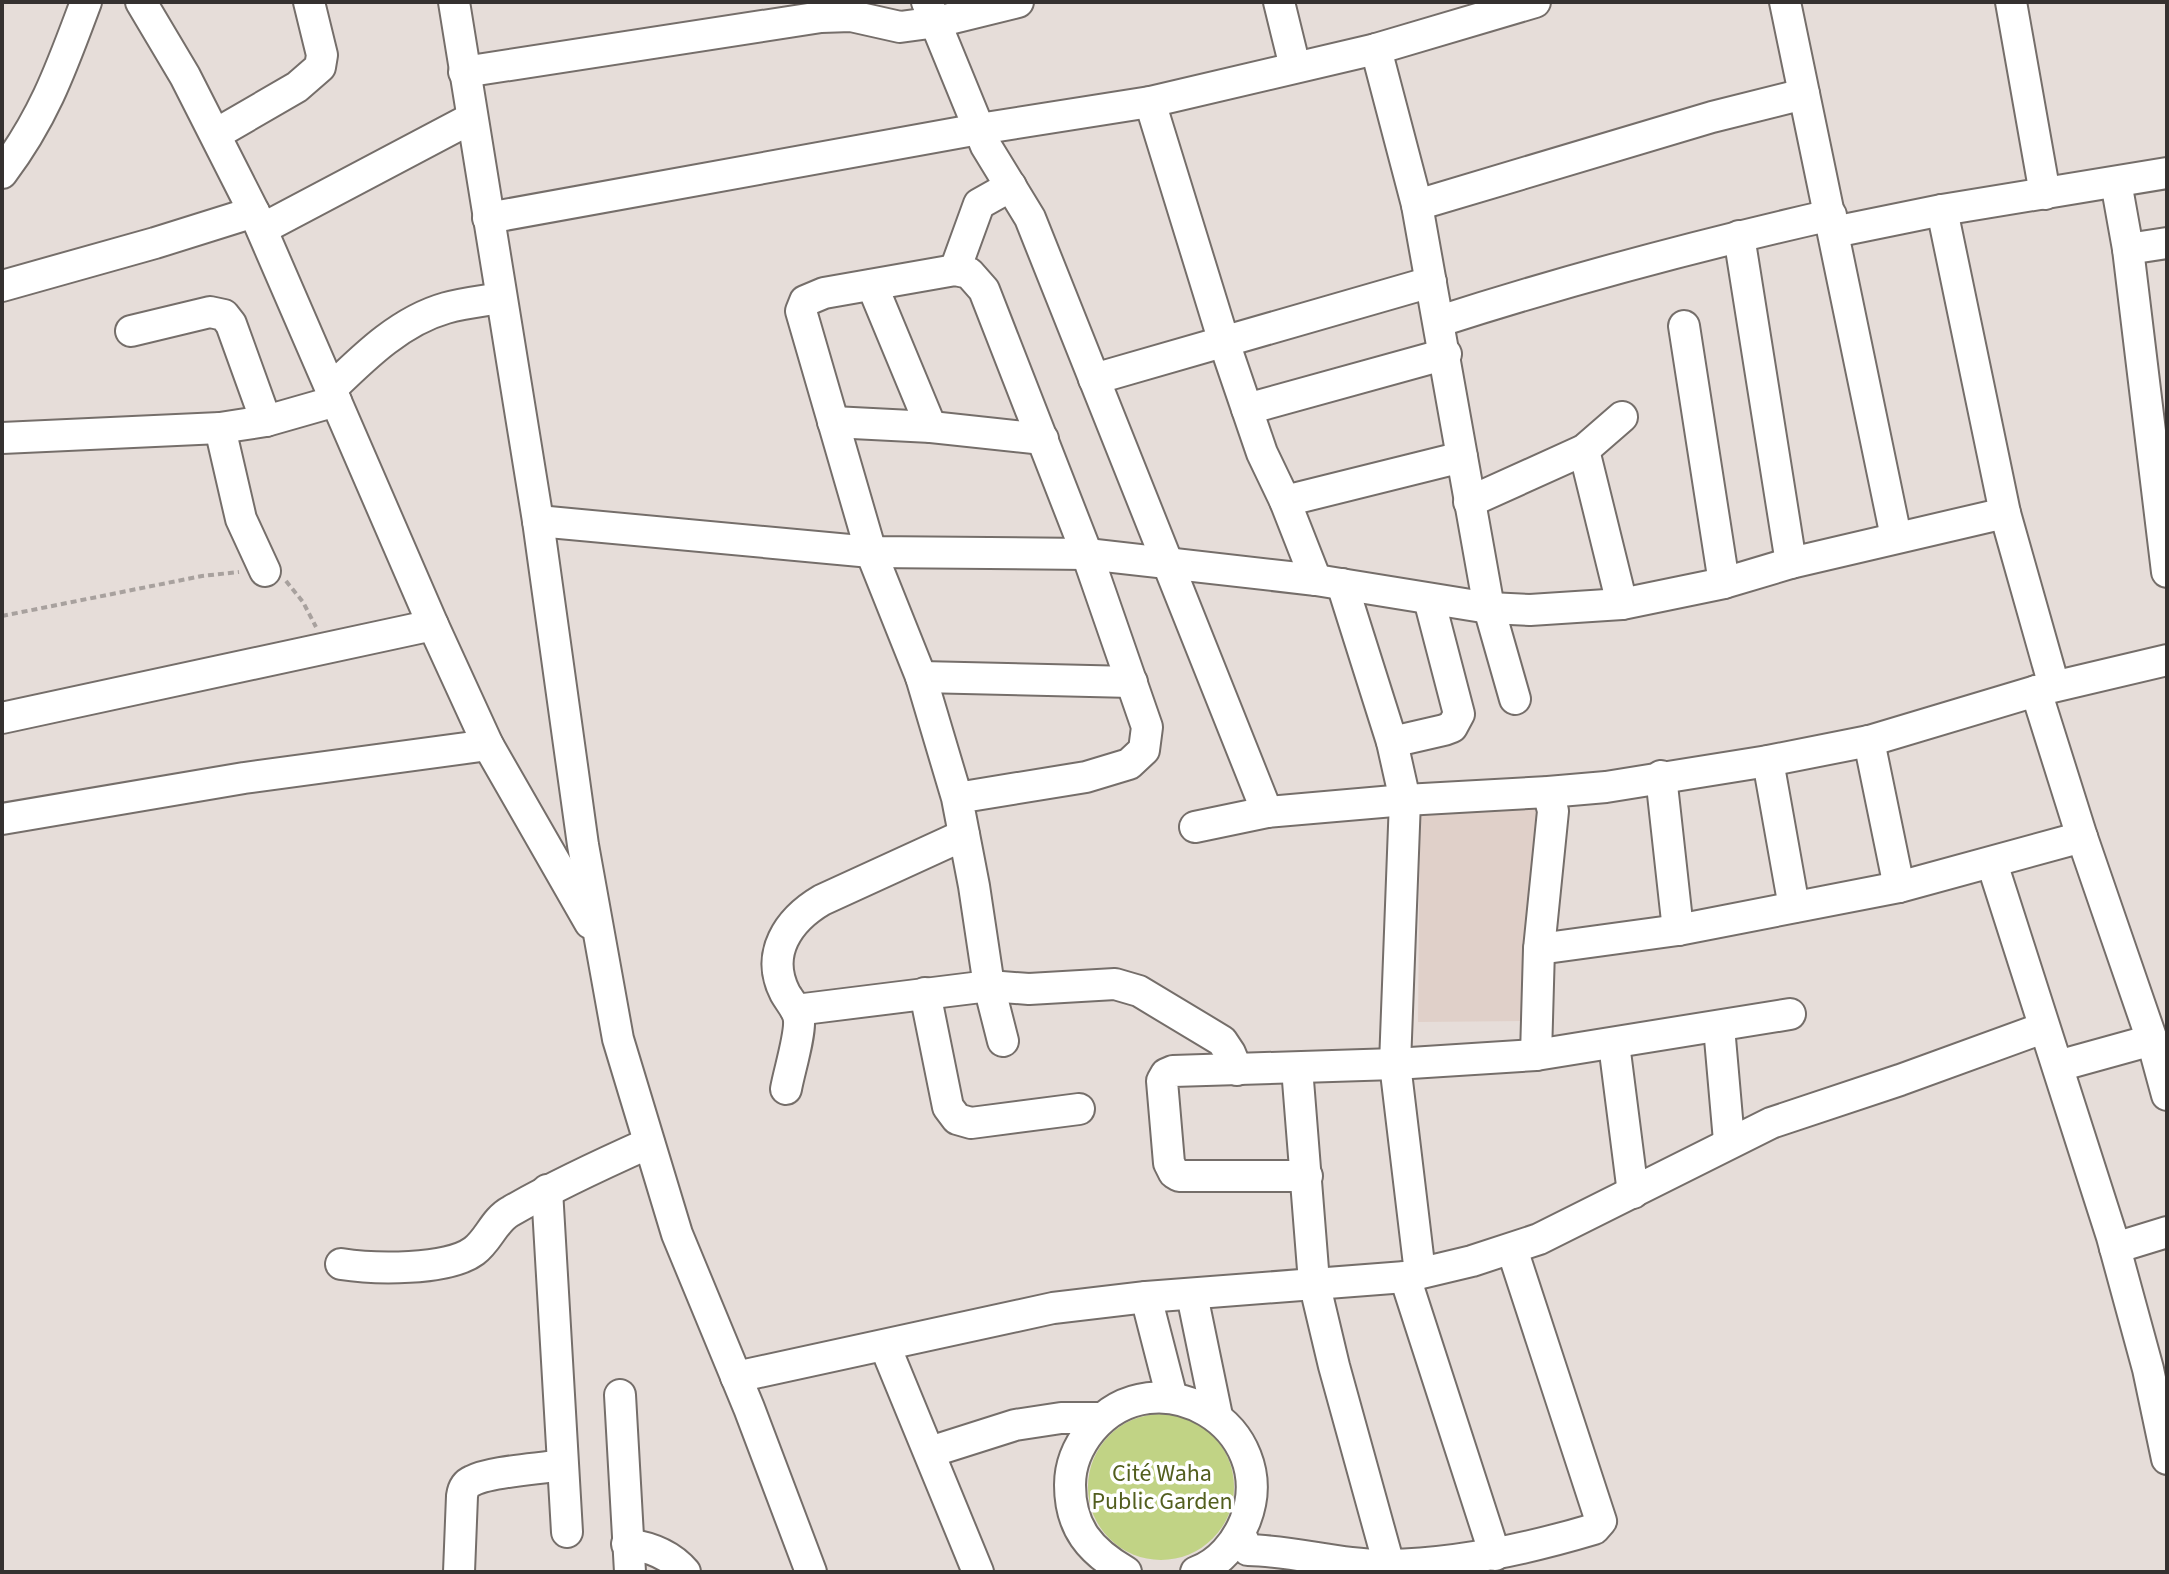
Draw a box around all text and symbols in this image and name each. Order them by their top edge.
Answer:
park label: Cité Waha Public Garden [1091,1456,1233,1519]

